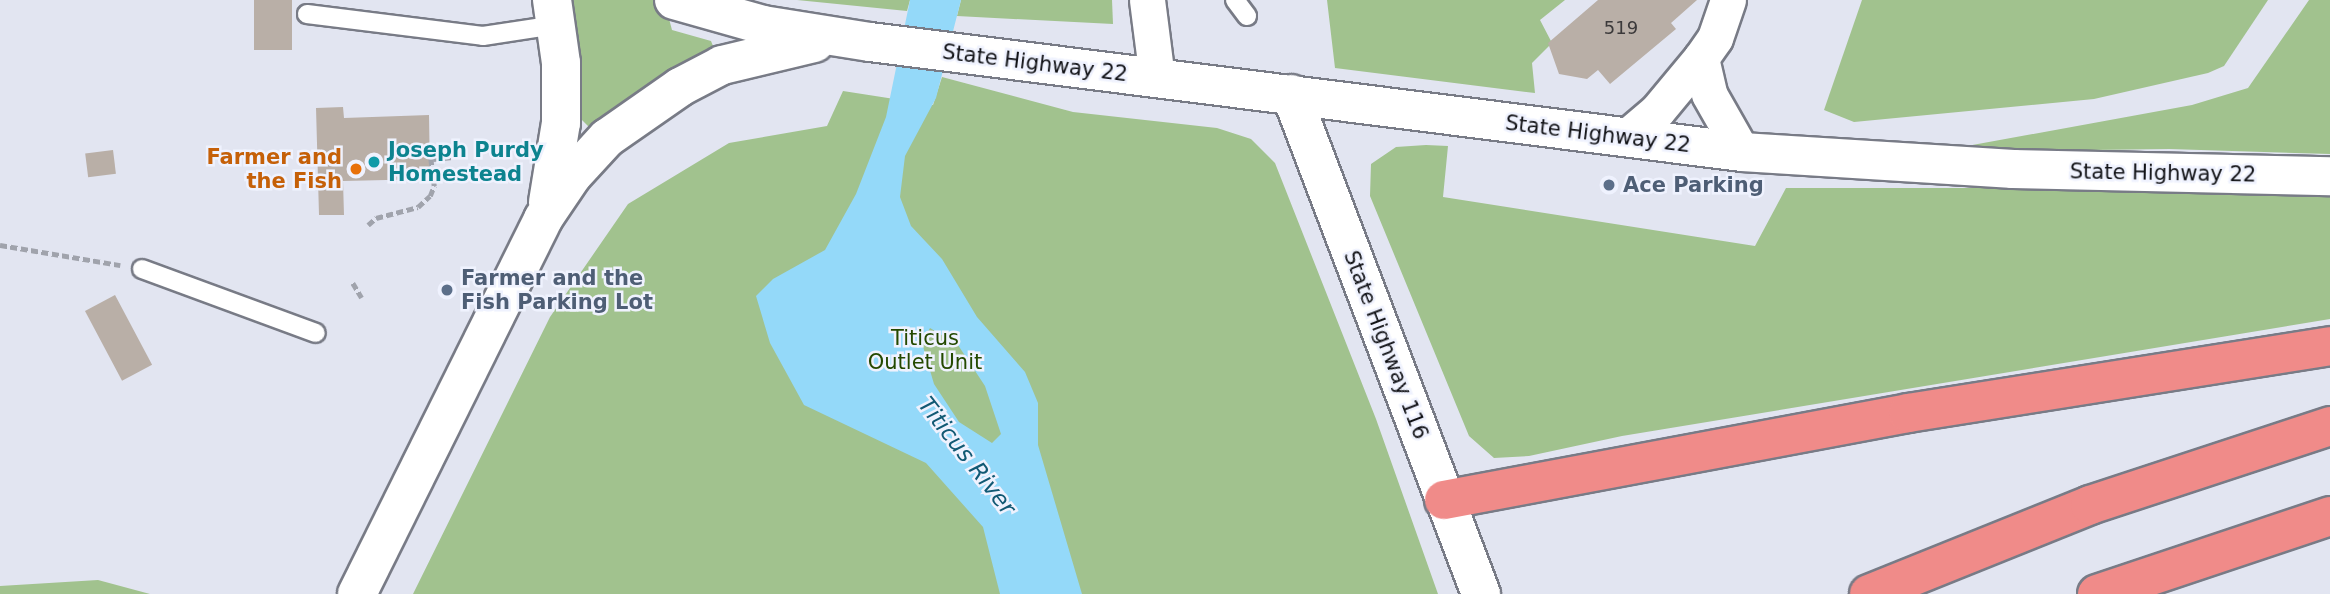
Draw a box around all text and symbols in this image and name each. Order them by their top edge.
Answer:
house number: 519 [1604,17,1638,39]
street label: State Highway 22 [941,39,1129,87]
street label: State Highway 22 [1504,110,1692,158]
place label: Joseph Purdy Homestead [388,137,544,187]
place label: Farmer and the Fish [206,144,342,194]
marker: Joseph Purdy Homestead [366,154,382,170]
street label: State Highway 22 [2070,159,2256,187]
marker: Farmer and the Fish [348,161,364,177]
place label: Ace Parking [1623,172,1764,198]
marker: Ace Parking [1601,177,1617,193]
street label: State Highway 116 [1338,247,1434,443]
place label: Farmer and the Fish Parking Lot [461,265,653,315]
marker: Farmer and the Fish Parking Lot [439,282,455,298]
park label: Titicus Outlet Unit [868,325,982,375]
water label: Titicus River [912,392,1022,520]

